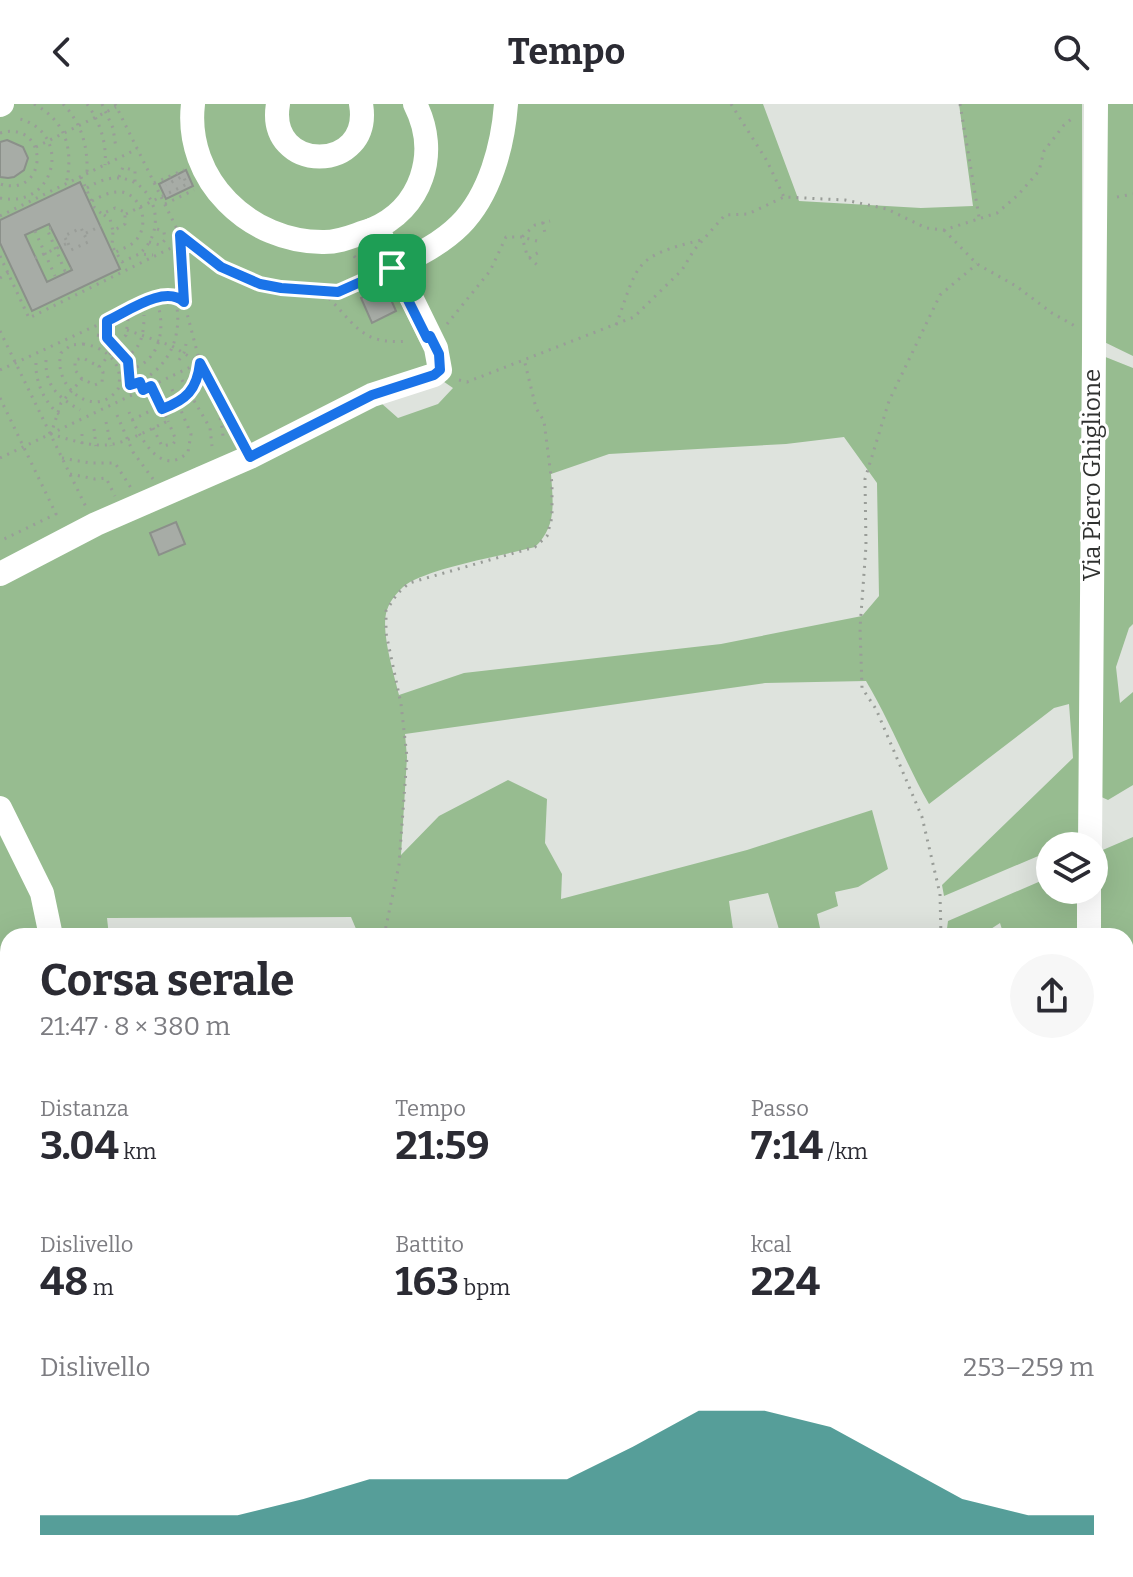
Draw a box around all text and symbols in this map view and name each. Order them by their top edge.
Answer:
icon: back [40,30,84,74]
text: Tempo [508,30,625,74]
icon: search [1049,30,1093,74]
pin [358,234,426,302]
icon: arrive [370,246,414,290]
street label: Via Piero Ghiglione [1078,369,1106,581]
map controls [1036,832,1108,904]
button: layers [1036,832,1108,904]
text: Corsa serale [40,954,294,1007]
button: share [1010,954,1094,1038]
text: 21:47 · 8 × 380 m [40,1011,230,1042]
text: Distanza [40,1095,129,1122]
text: Tempo [395,1095,466,1122]
text: Passo [751,1095,809,1122]
text: 3.04 [40,1122,119,1170]
text: 21:59 [395,1122,490,1170]
text: 7:14 [751,1122,823,1170]
text: km [119,1138,156,1165]
text: /km [823,1138,868,1165]
text: Dislivello [40,1231,134,1258]
text: Battito [395,1231,464,1258]
text: kcal [751,1231,792,1258]
text: 48 [40,1258,88,1306]
text: 163 [395,1258,459,1306]
text: 224 [751,1258,820,1306]
text: m [88,1274,114,1301]
text: bpm [459,1274,510,1301]
text: Dislivello [40,1352,151,1383]
text: 253–259 m [963,1352,1094,1383]

